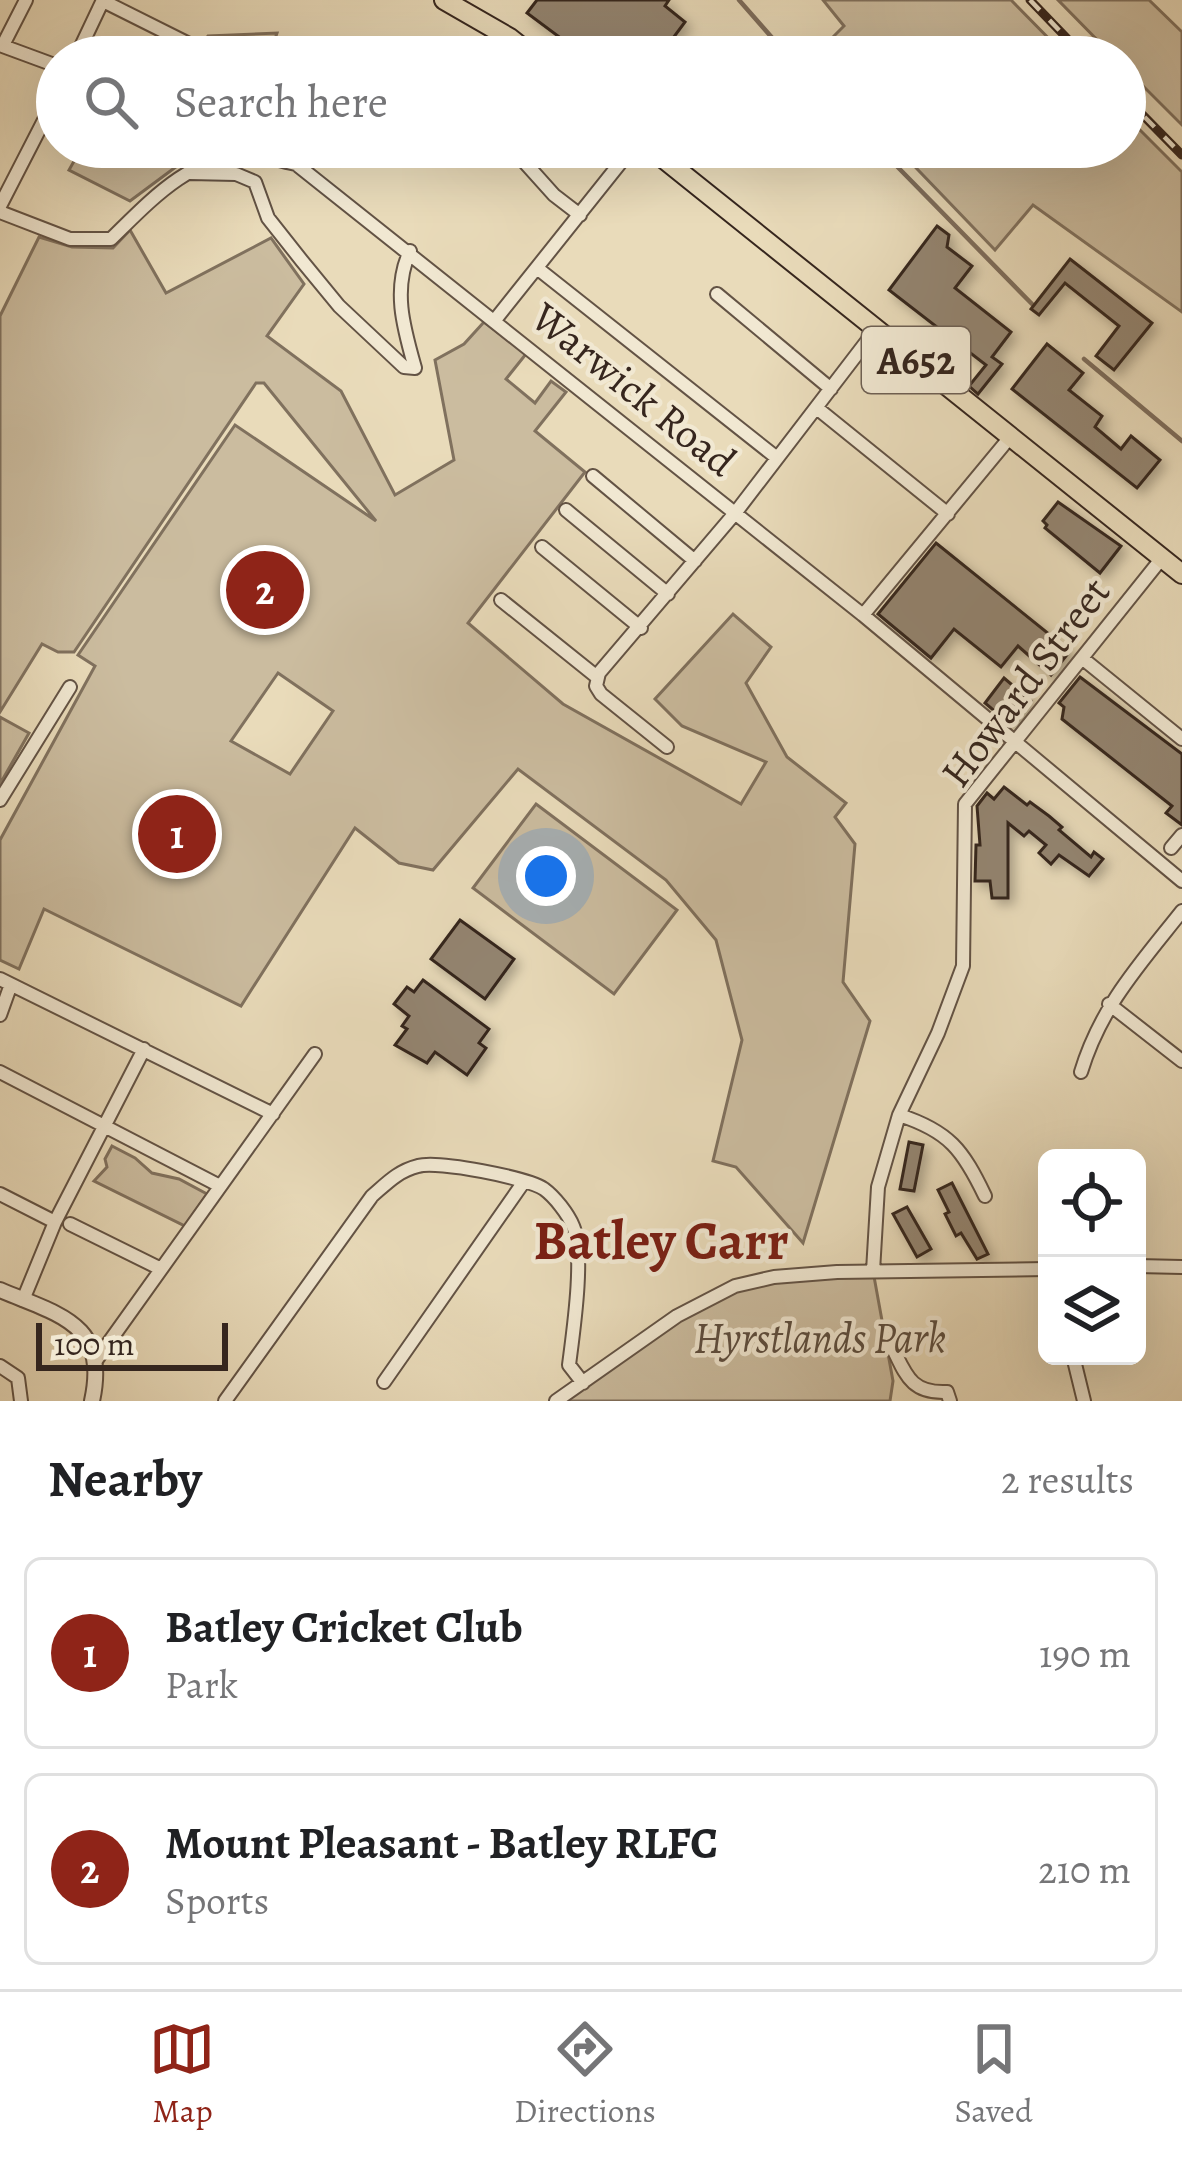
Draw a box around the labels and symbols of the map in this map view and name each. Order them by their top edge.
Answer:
street label: Warwick Road [519,288,749,489]
road number: A652 [862,327,970,393]
pin: 2 [226,545,304,635]
street label: Howard Street [927,565,1123,799]
pin: 1 [138,789,216,879]
your location [516,846,576,906]
district label: Batley Carr [533,1204,789,1278]
park label: Hyrstlands Park [694,1309,946,1366]
scale bar [36,1317,228,1370]

